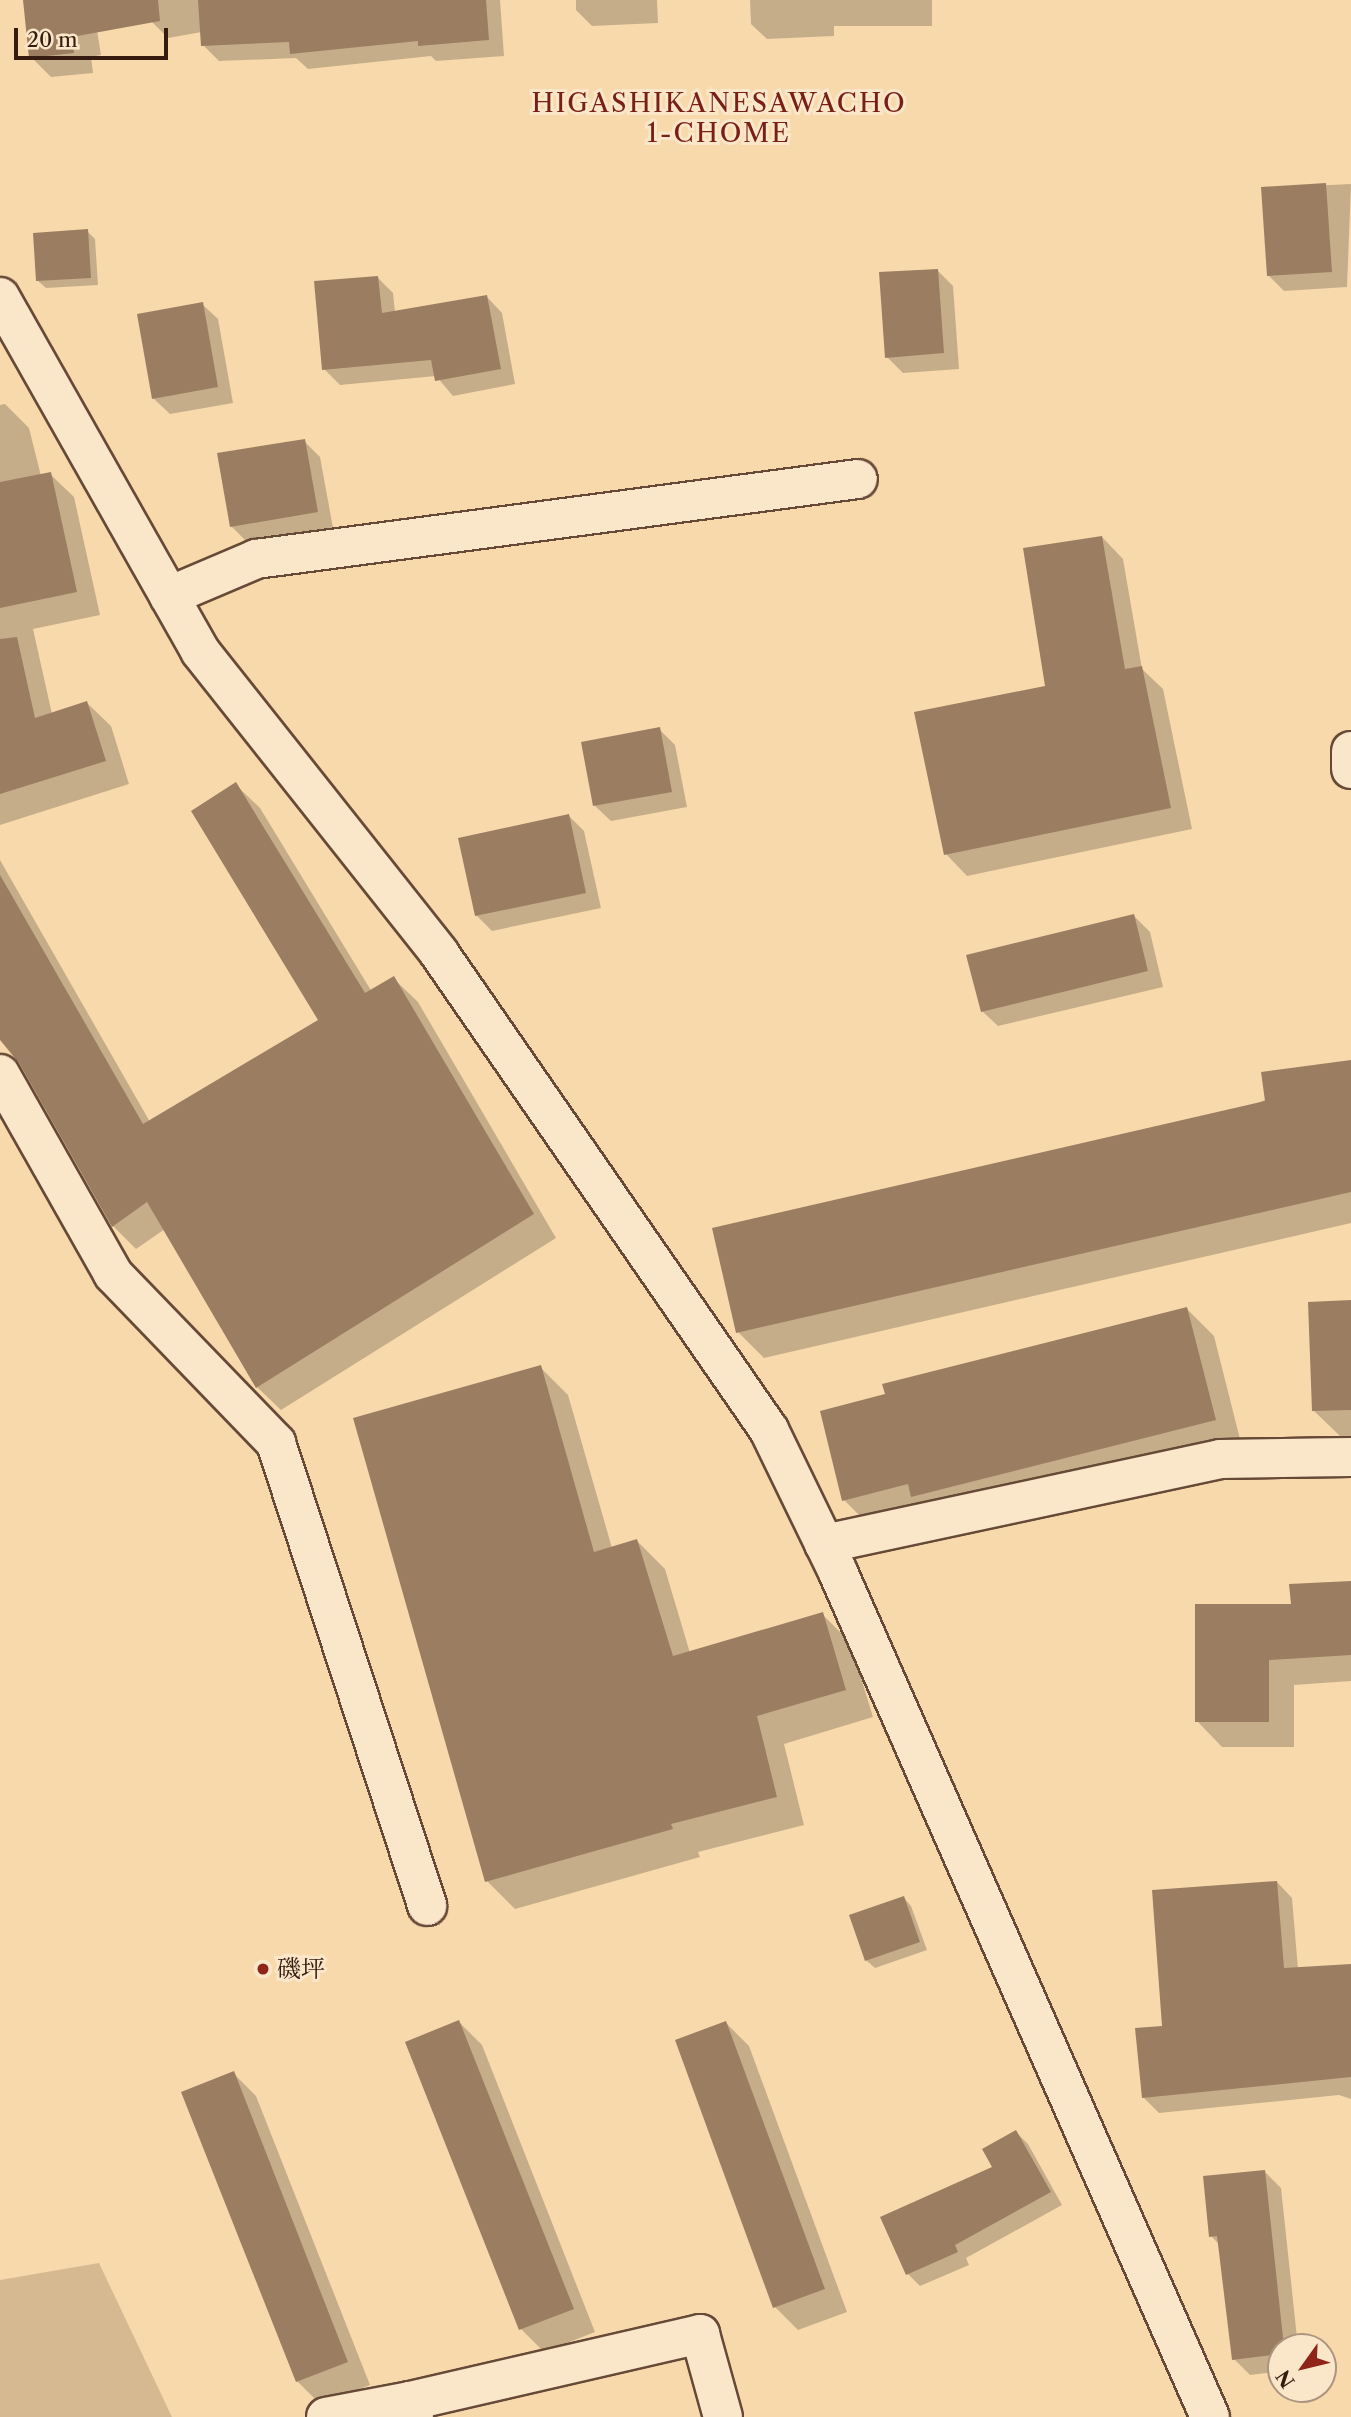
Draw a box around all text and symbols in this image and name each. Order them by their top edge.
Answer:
scale bar [18,14,172,58]
text: 20 m [27,27,78,52]
district label: HIGASHIKANESAWACHO 1-CHOME [534,88,904,150]
place label: 磯坪 [277,1955,325,1983]
marker: 磯坪 [255,1961,271,1977]
north arrow [1267,2333,1337,2403]
text: N [1272,2366,1300,2392]

